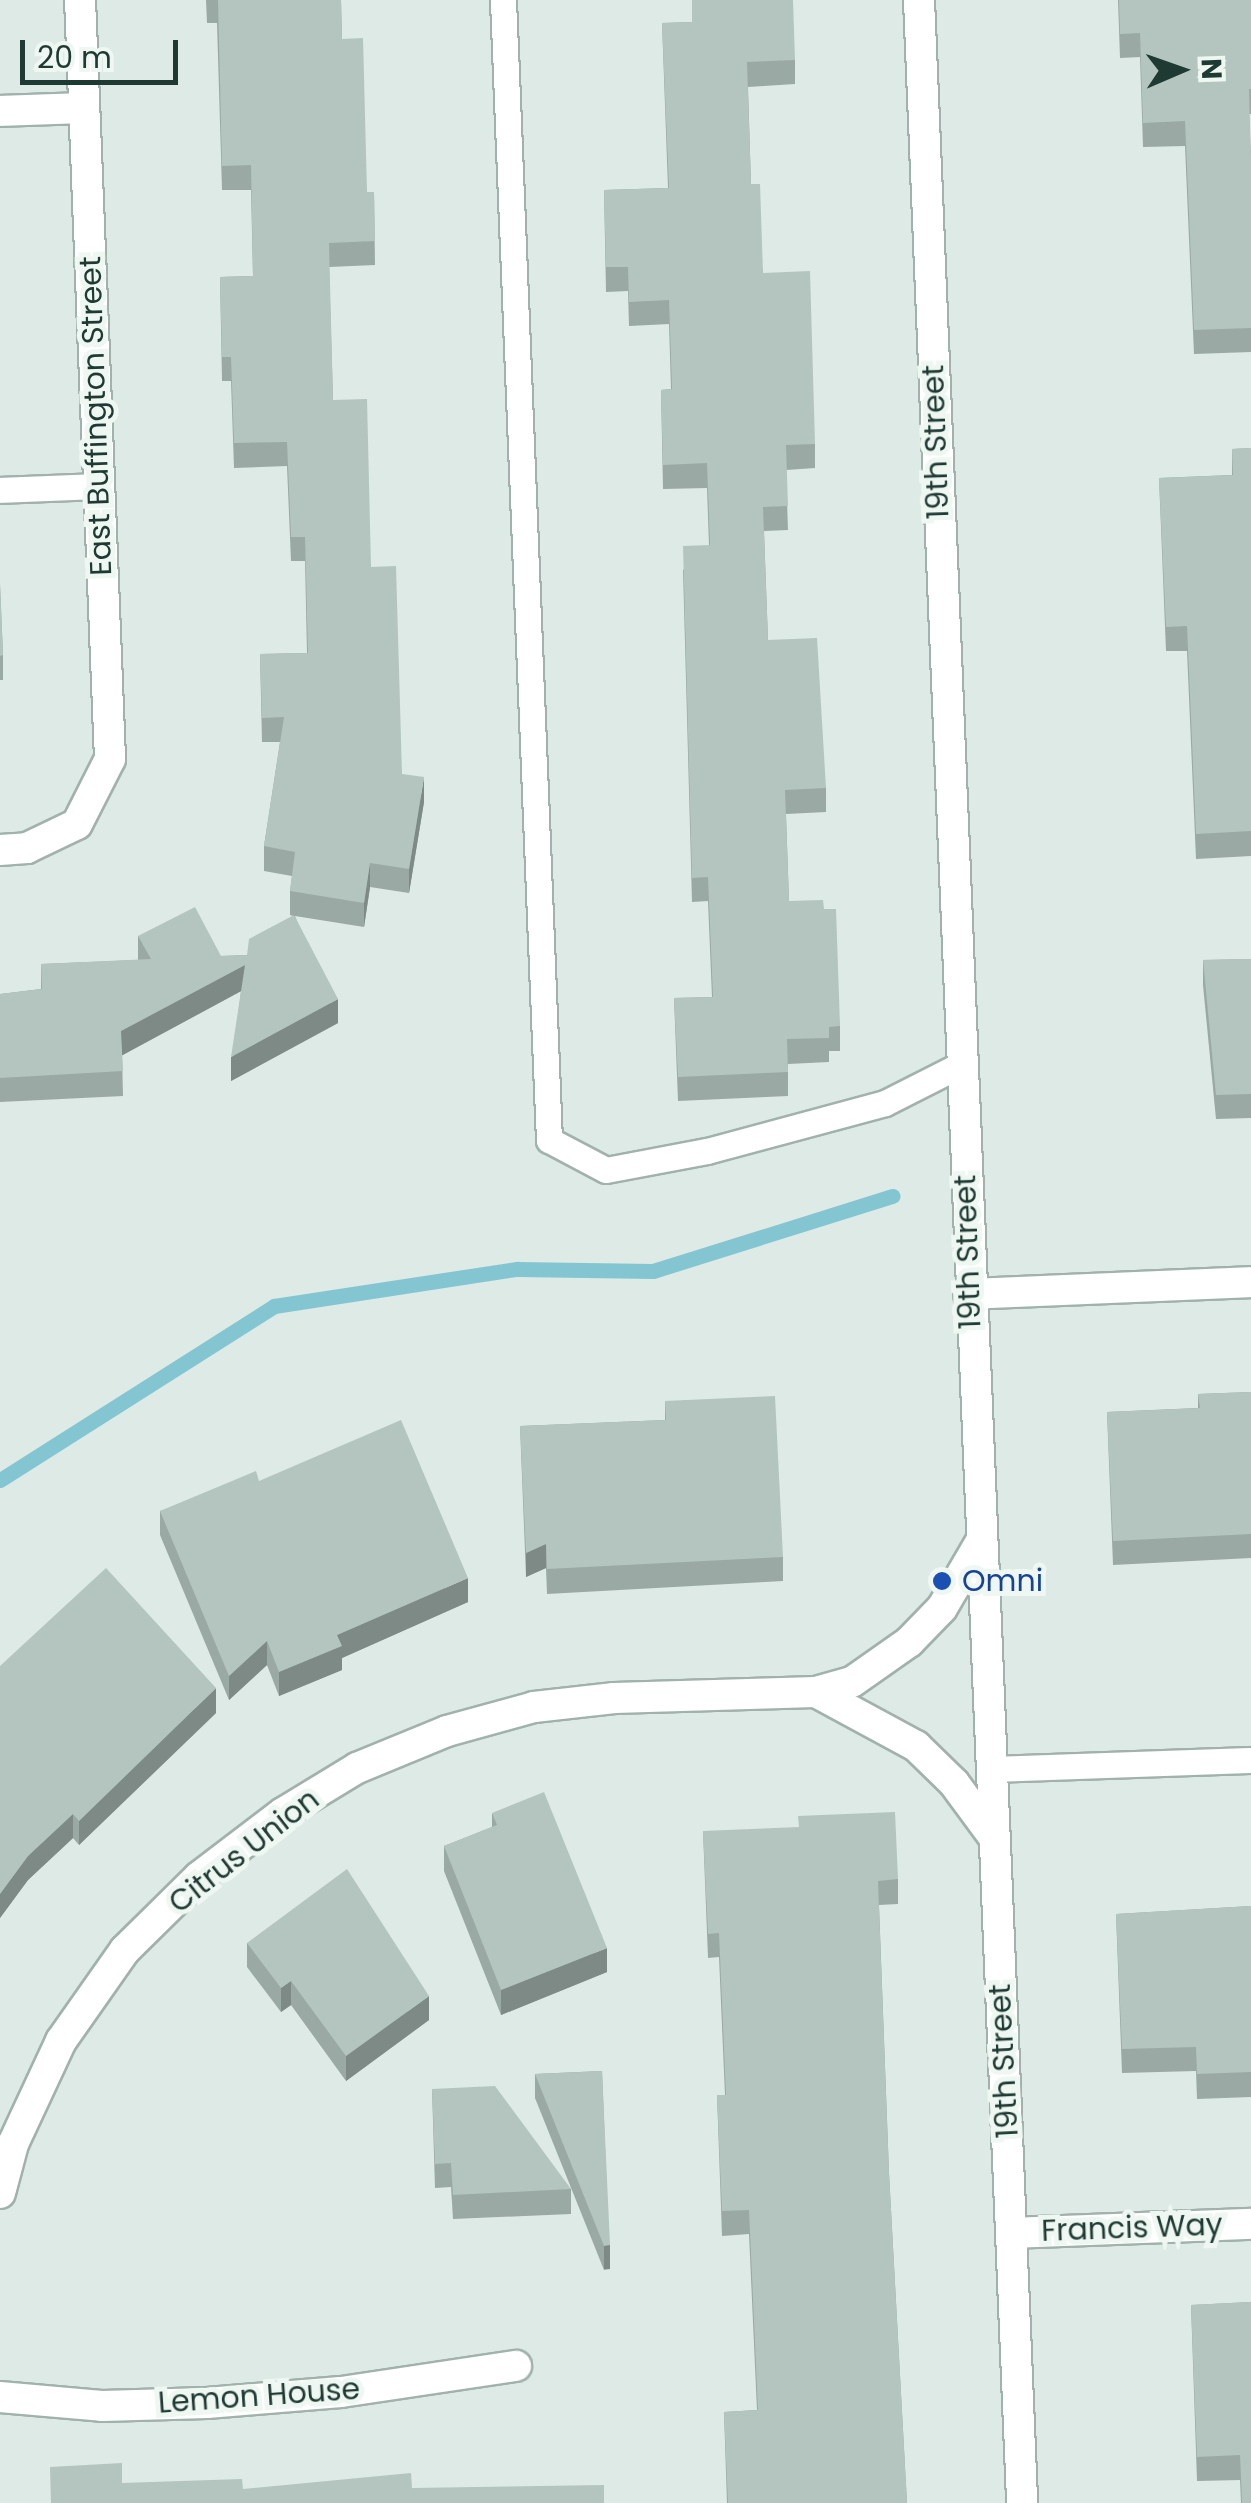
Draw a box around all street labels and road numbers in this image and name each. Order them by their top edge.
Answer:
street label: East Buffington Street [72,256,120,576]
street label: 19th Street [915,364,957,520]
street label: 19th Street [947,1174,989,1330]
street label: Citrus Union [162,1781,326,1921]
street label: 19th Street [982,1983,1026,2139]
street label: Francis Way [1041,2207,1223,2249]
street label: Lemon House [157,2371,361,2421]

